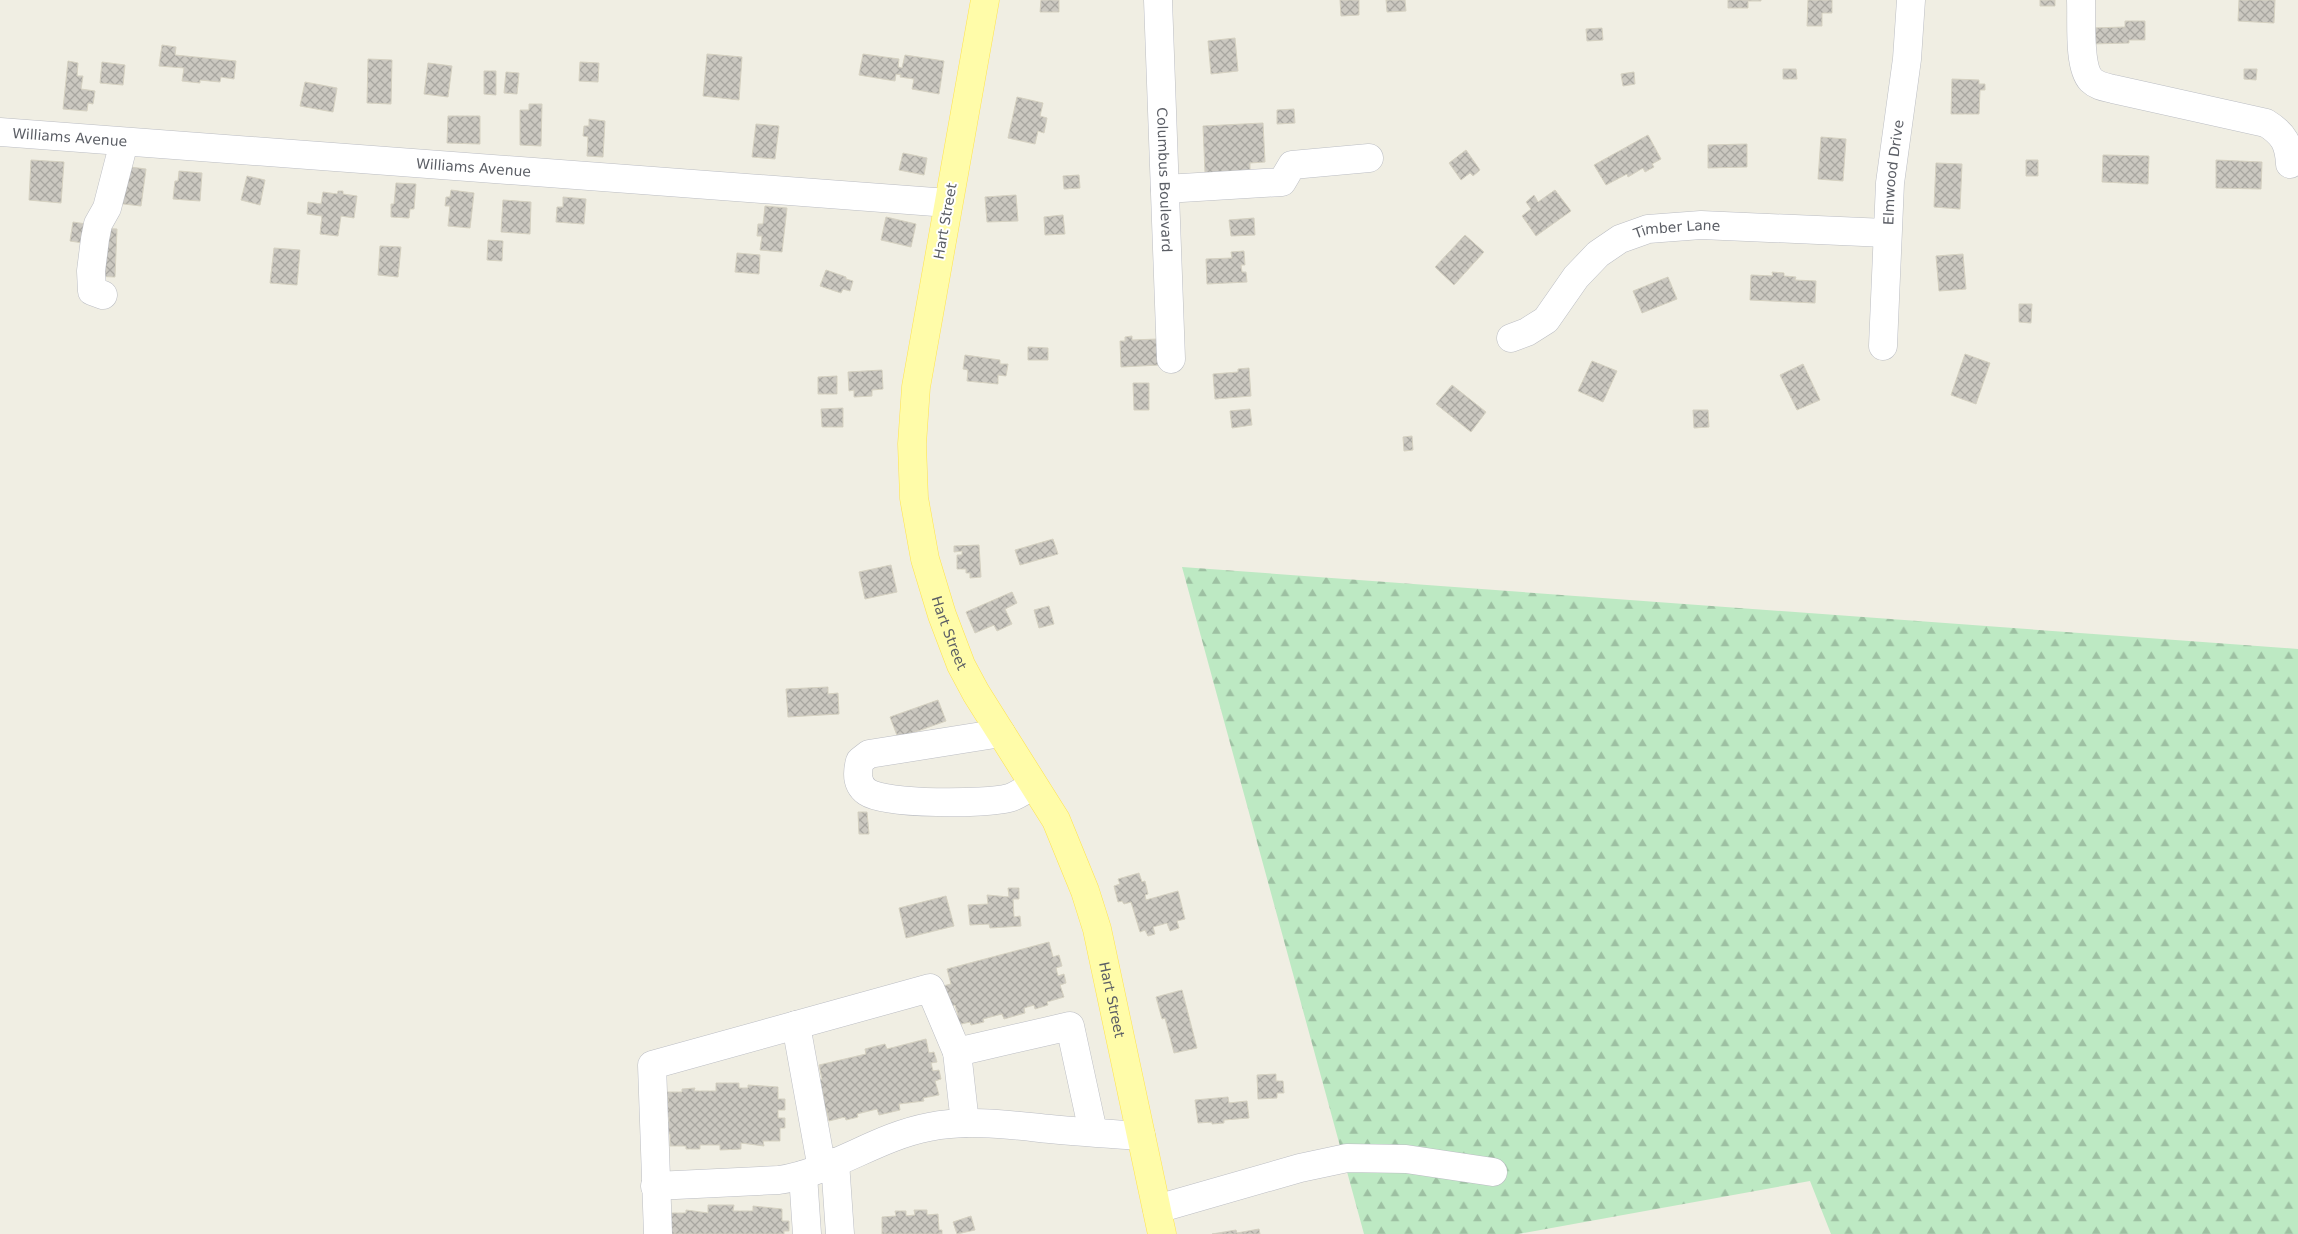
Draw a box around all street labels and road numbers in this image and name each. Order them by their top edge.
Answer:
street label: Columbus Boulevard [1154,107,1175,253]
street label: Elmwood Drive [1880,119,1907,225]
street label: Williams Avenue [12,125,128,150]
street label: Williams Avenue [416,155,532,180]
street label: Hart Street [930,181,960,260]
street label: Timber Lane [1630,217,1721,242]
street label: Hart Street [929,594,970,673]
street label: Hart Street [1096,960,1128,1040]

